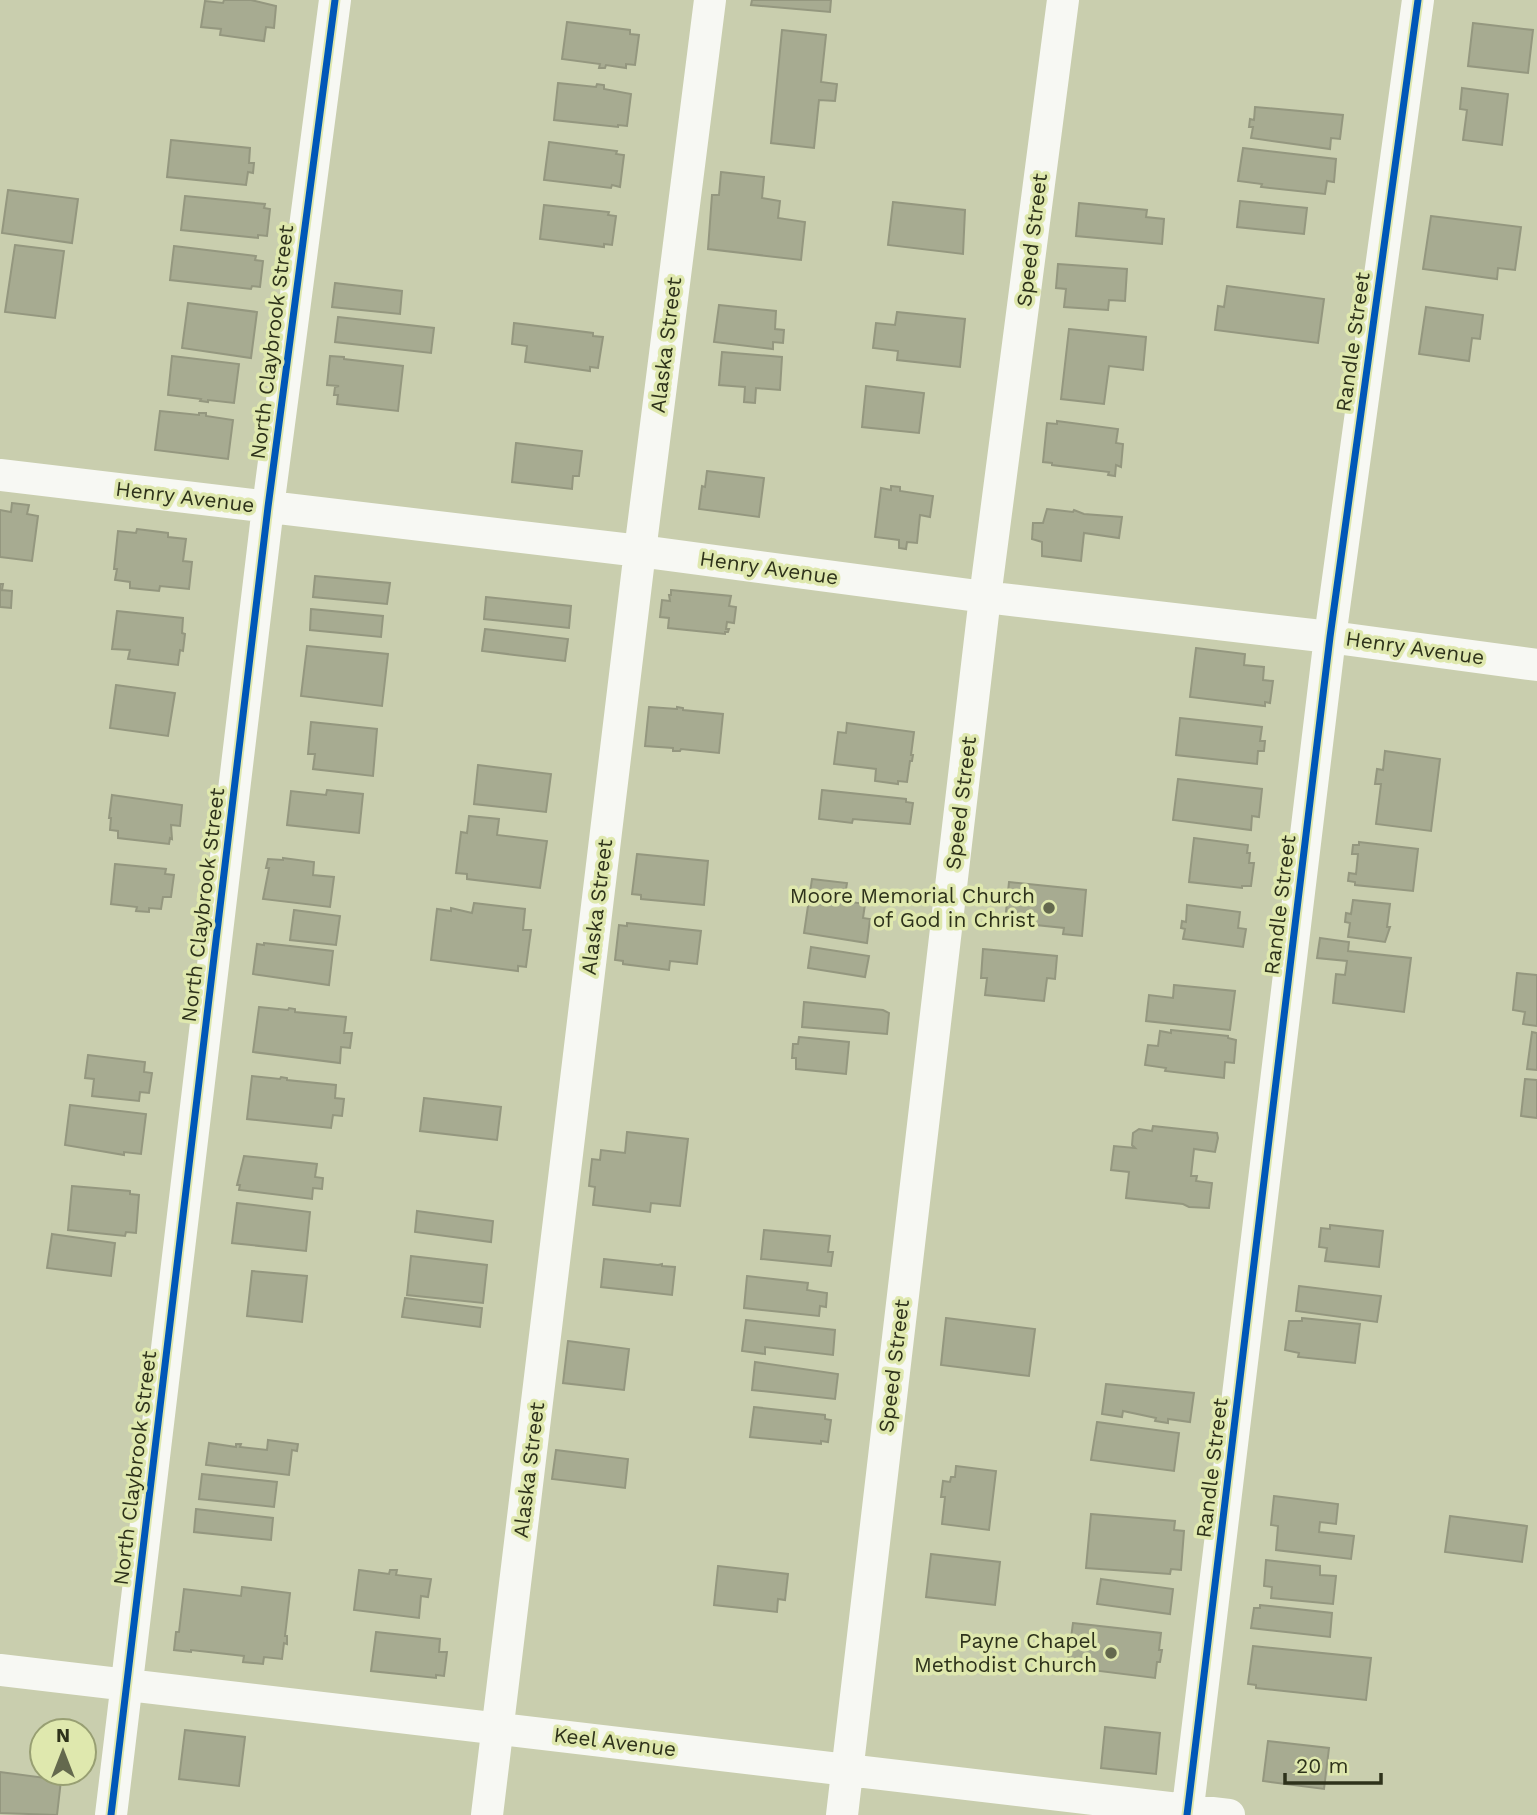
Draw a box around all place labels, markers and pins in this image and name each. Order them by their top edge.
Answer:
place label: Moore Memorial Church of God in Christ [790,883,1035,932]
marker: Moore Memorial Church of God in Christ [1041,900,1057,916]
place label: Payne Chapel Methodist Church [914,1628,1098,1677]
marker: Payne Chapel Methodist Church [1103,1645,1119,1661]

